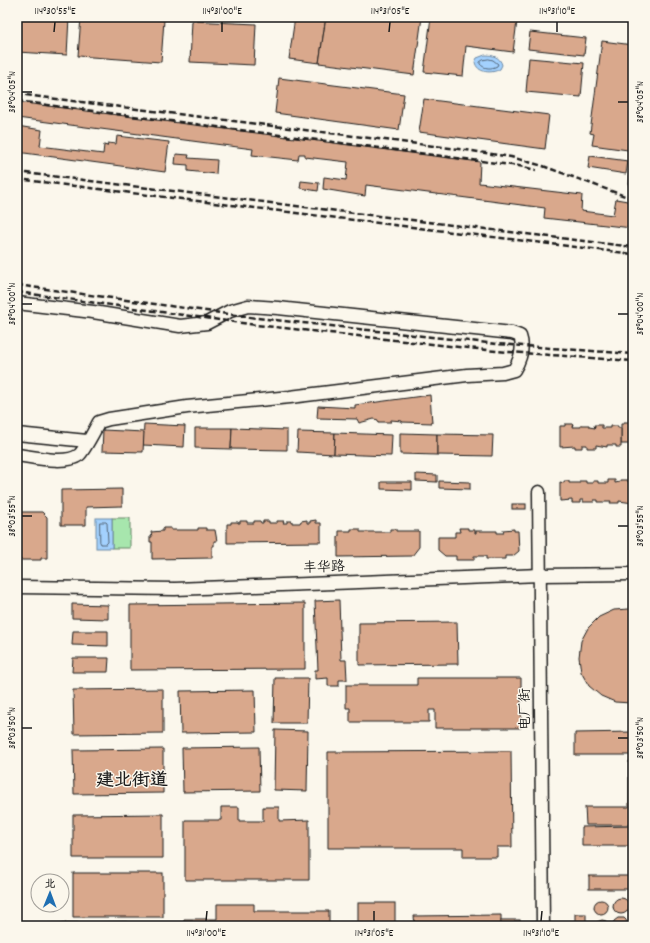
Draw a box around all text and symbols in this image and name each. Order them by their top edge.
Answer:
text: 114°30'55"E [35,5,76,19]
text: 114°31'00"E [202,5,242,19]
text: 114°31'05"E [371,5,410,19]
text: 114°31'10"E [539,5,575,19]
text: 38°04'05"N [6,71,20,113]
text: 38°04'05"N [634,81,648,123]
text: 38°04'00"N [6,283,20,325]
text: 38°04'00"N [634,293,648,335]
text: 38°03'55"N [6,495,20,537]
text: 38°03'55"N [634,505,648,547]
street label: 丰华路 [303,557,345,579]
street label: 电厂街 [516,688,536,730]
text: 38°03'50"N [6,707,20,749]
text: 38°03'50"N [634,717,648,759]
district label: 建北街道 [96,769,168,794]
north arrow [30,873,70,913]
text: 北 [45,877,56,893]
text: 114°31'00"E [186,927,226,941]
text: 114°31'05"E [355,927,394,941]
text: 114°31'10"E [523,927,559,941]

